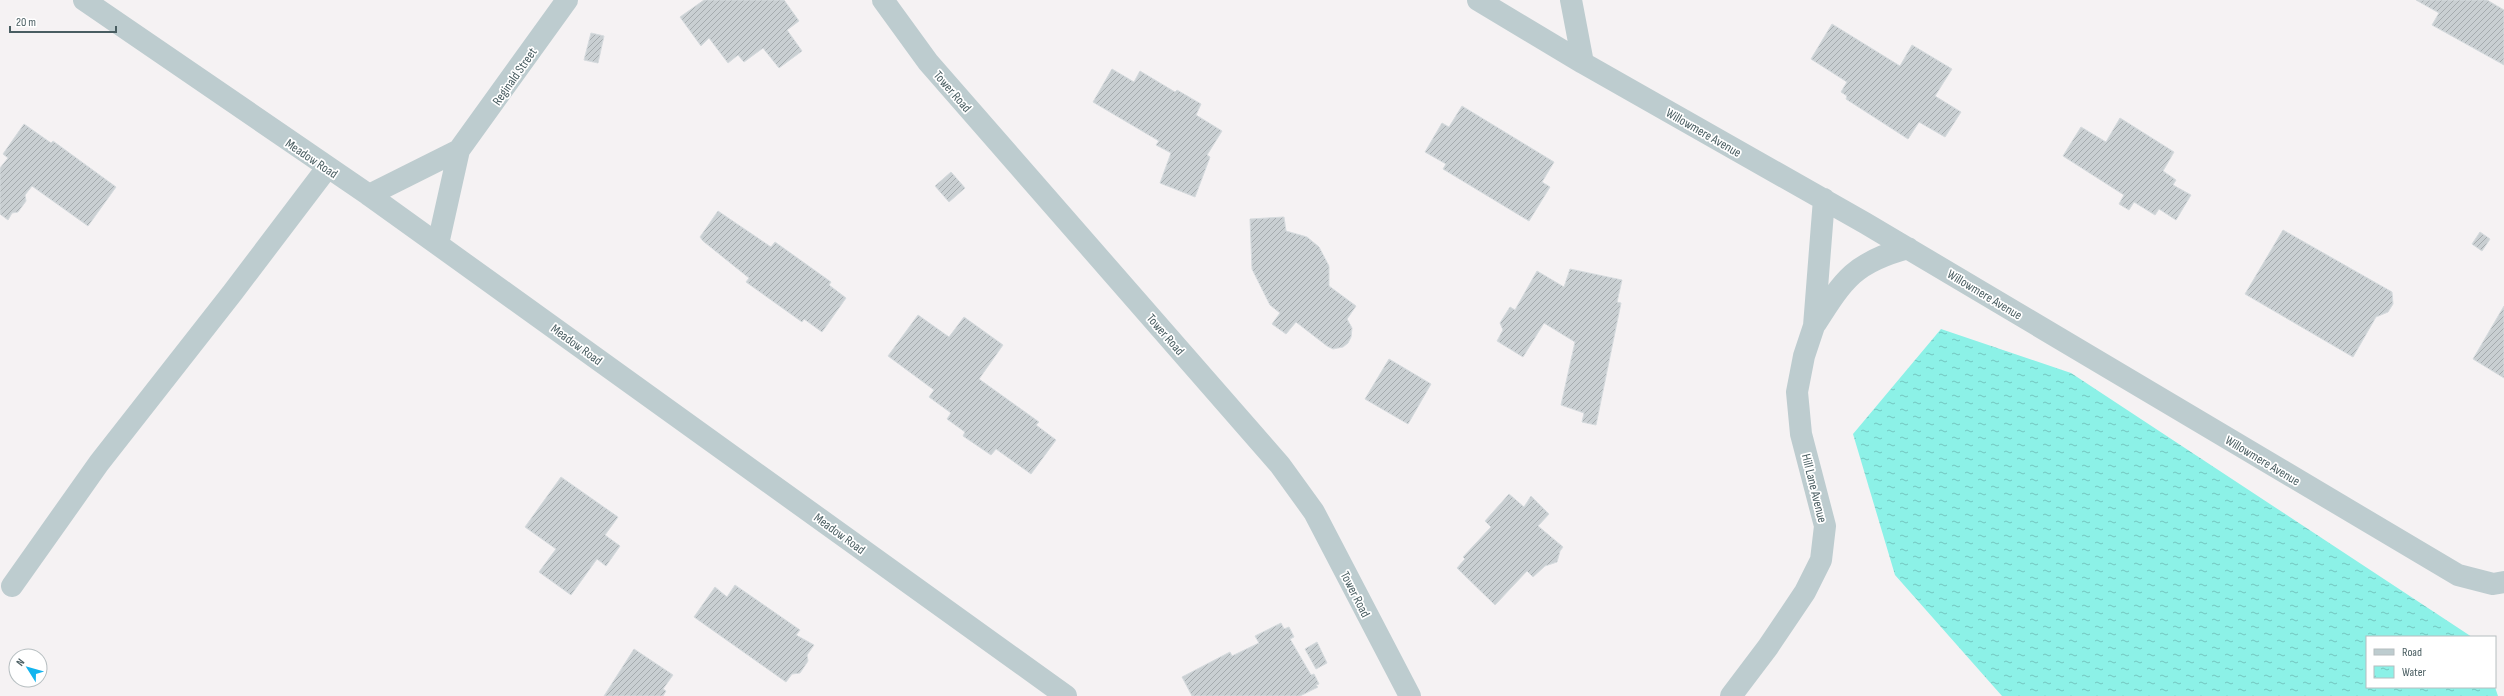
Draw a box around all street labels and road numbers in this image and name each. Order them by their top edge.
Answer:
street label: Reginald Street [489,45,540,108]
street label: Tower Road [930,68,975,116]
street label: Willowmere Avenue [1663,105,1744,161]
street label: Meadow Road [282,135,341,182]
street label: Willowmere Avenue [1944,266,2025,323]
street label: Tower Road [1143,311,1188,359]
street label: Meadow Road [548,321,605,369]
street label: Willowmere Avenue [2222,432,2303,489]
street label: Hill Lane Avenue [1798,452,1830,524]
street label: Meadow Road [811,510,868,558]
street label: Tower Road [1337,569,1374,620]

